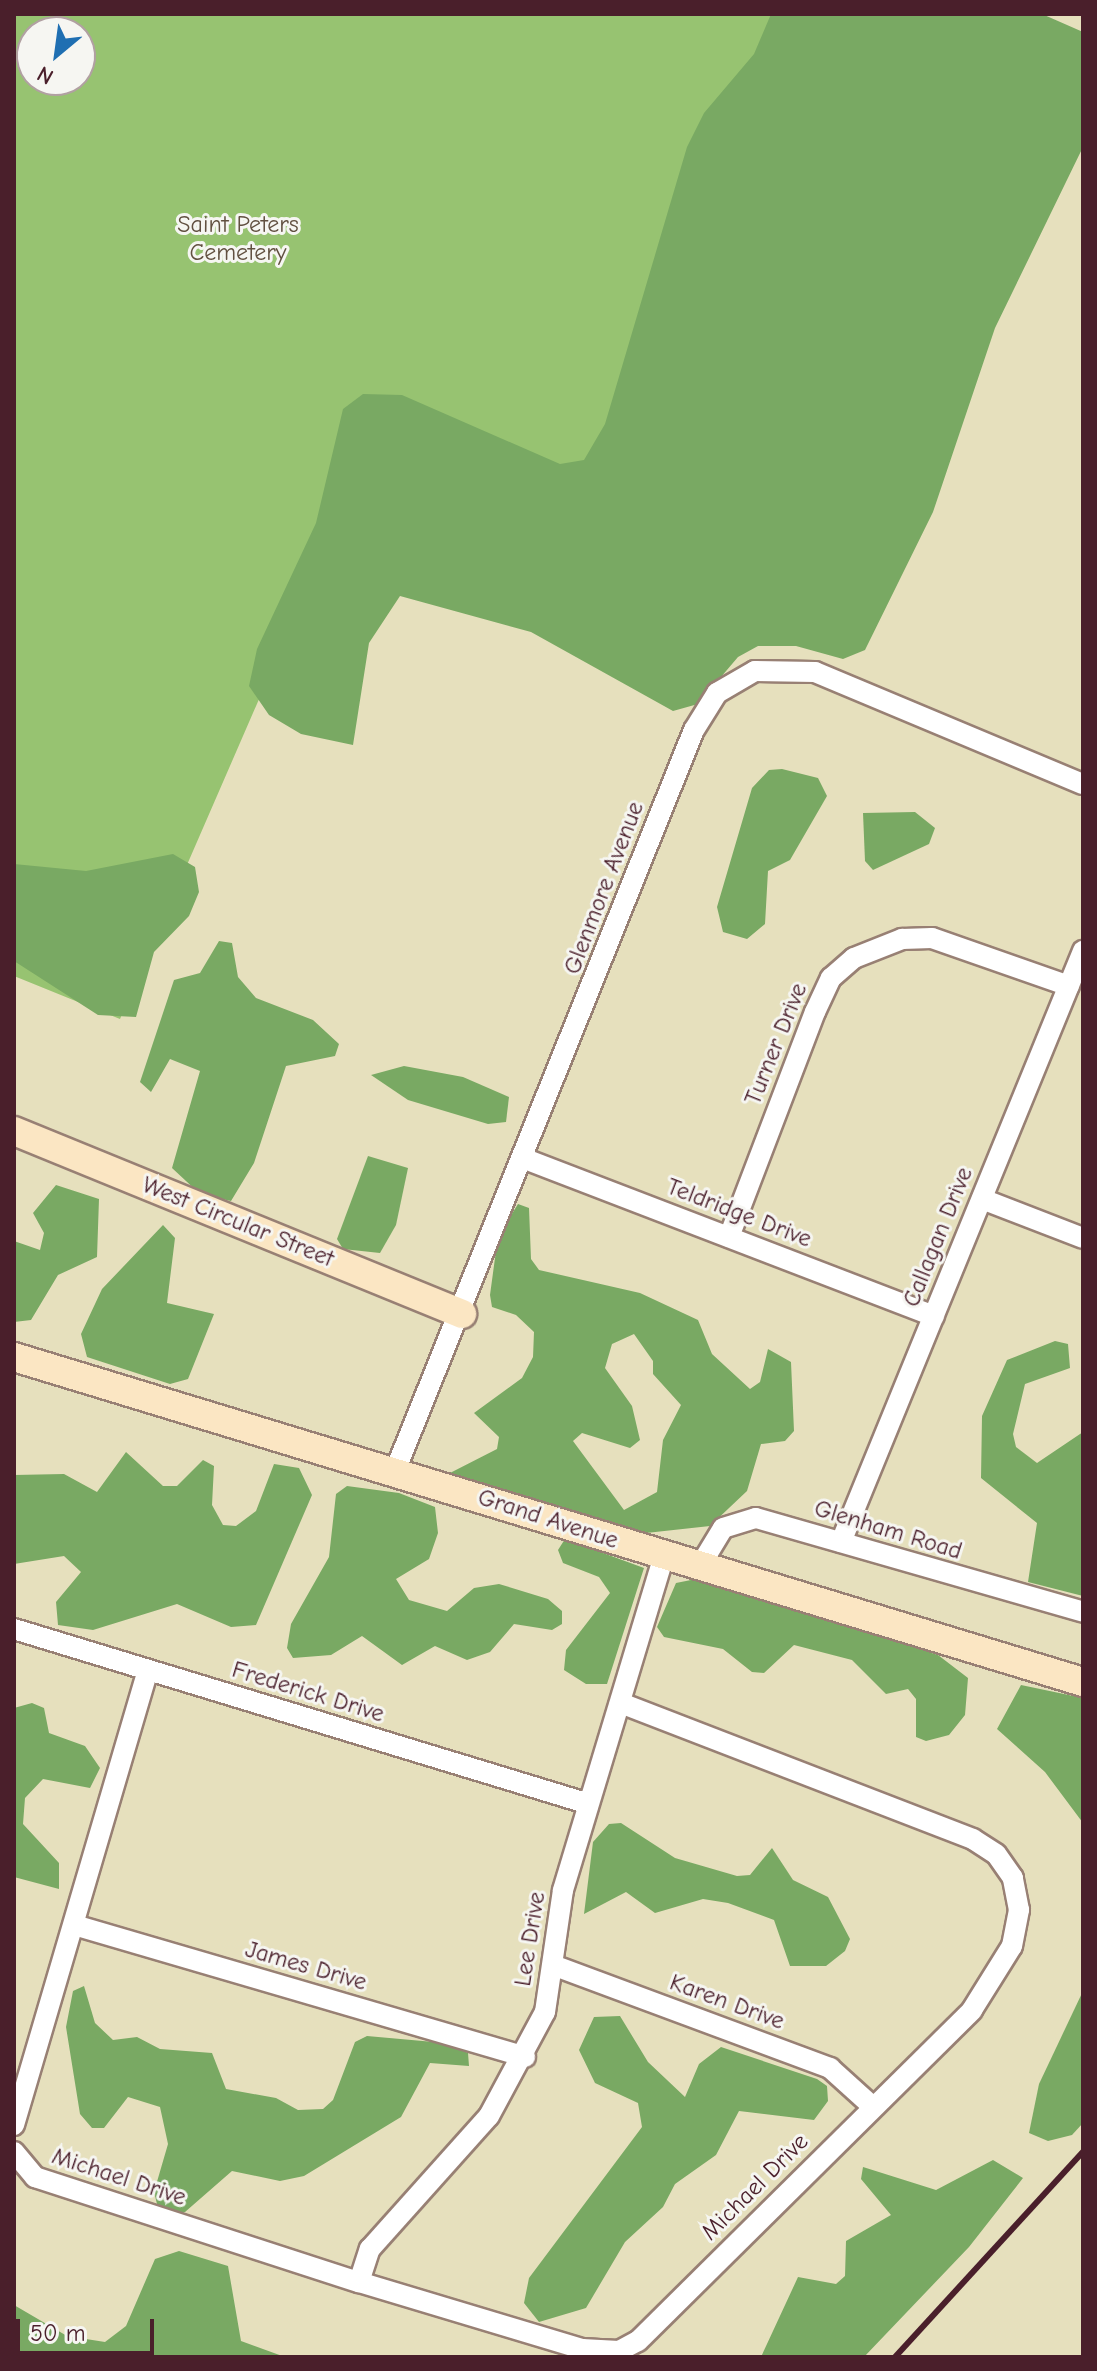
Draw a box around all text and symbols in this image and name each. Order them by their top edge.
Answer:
north arrow [16,16,96,96]
text: N [33,60,58,90]
park label: Saint Peters Cemetery [177,211,299,267]
street label: Glenmore Avenue [558,798,650,978]
street label: Turner Drive [739,979,813,1109]
street label: Callagan Drive [897,1163,979,1311]
street label: West Circular Street [138,1170,338,1274]
street label: Teldridge Drive [663,1172,815,1254]
street label: Grand Avenue [474,1483,622,1555]
street label: Glenham Road [811,1494,965,1566]
street label: Frederick Drive [228,1655,388,1729]
street label: Lee Drive [508,1890,552,1988]
street label: James Drive [242,1935,370,1997]
street label: Karen Drive [666,1968,788,2036]
street label: Michael Drive [696,2128,814,2246]
street label: Michael Drive [48,2142,190,2212]
scale bar [20,2303,158,2353]
text: 50 m [30,2319,86,2347]

